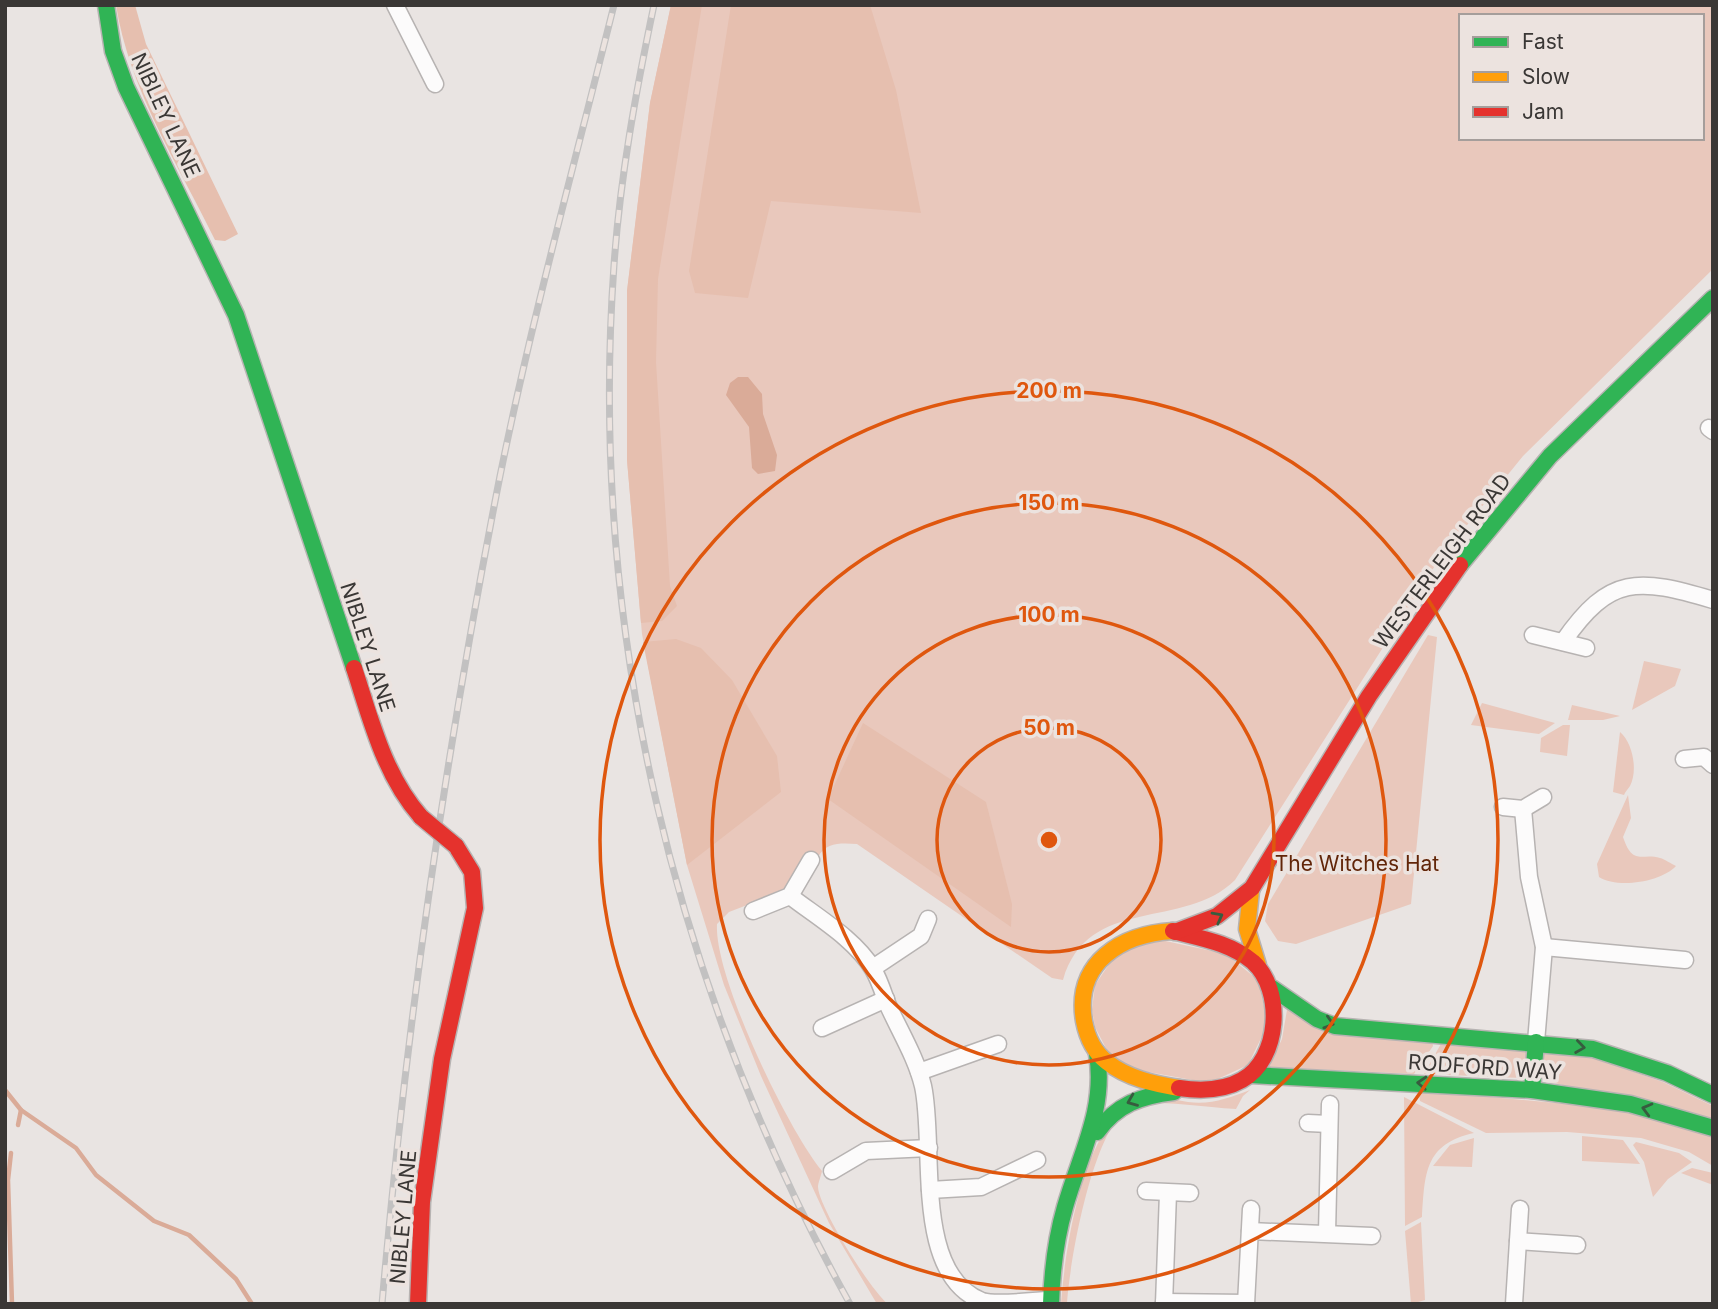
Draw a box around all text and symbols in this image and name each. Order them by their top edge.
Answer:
legend [1459,14,1704,140]
text: Fast [1522,29,1564,54]
street label: NIBLEY LANE [126,49,206,181]
text: Slow [1522,64,1570,89]
text: Jam [1522,99,1564,124]
text: 200 m [1016,378,1082,403]
street label: WESTERLEIGH ROAD [1368,469,1516,653]
text: 150 m [1019,490,1079,515]
street label: NIBLEY LANE [335,579,401,715]
text: 100 m [1018,602,1080,627]
text: 50 m [1023,715,1075,740]
centre of rings [1037,828,1061,852]
park label: The Witches Hat [1275,851,1439,876]
one-way arrow [1211,912,1223,925]
one-way arrow [1323,1015,1335,1030]
one-way arrow [1574,1039,1586,1054]
street label: RODFORD WAY [1407,1049,1563,1085]
one-way arrow [1416,1076,1427,1091]
one-way arrow [1126,1092,1138,1106]
one-way arrow [1641,1103,1653,1117]
street label: NIBLEY LANE [385,1149,421,1285]

